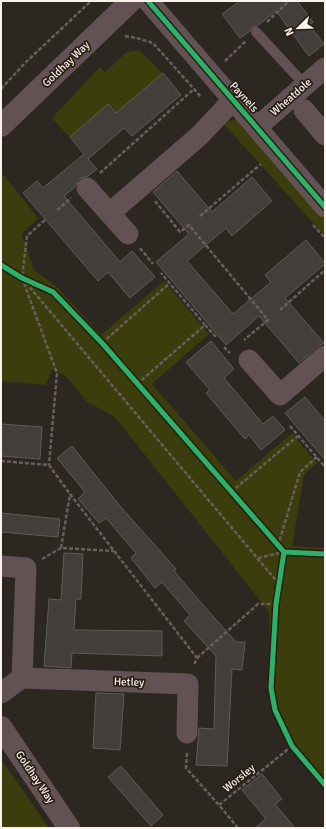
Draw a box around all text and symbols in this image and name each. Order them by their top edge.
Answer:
north arrow [278,8,318,48]
text: N [282,26,297,38]
street label: Goldhay Way [40,38,93,90]
street label: Wheatdole [268,76,314,118]
street label: Paynels [227,79,261,115]
street label: Hetley [114,675,145,689]
street label: Goldhay Way [13,748,58,806]
street label: Worsley [220,761,258,795]

